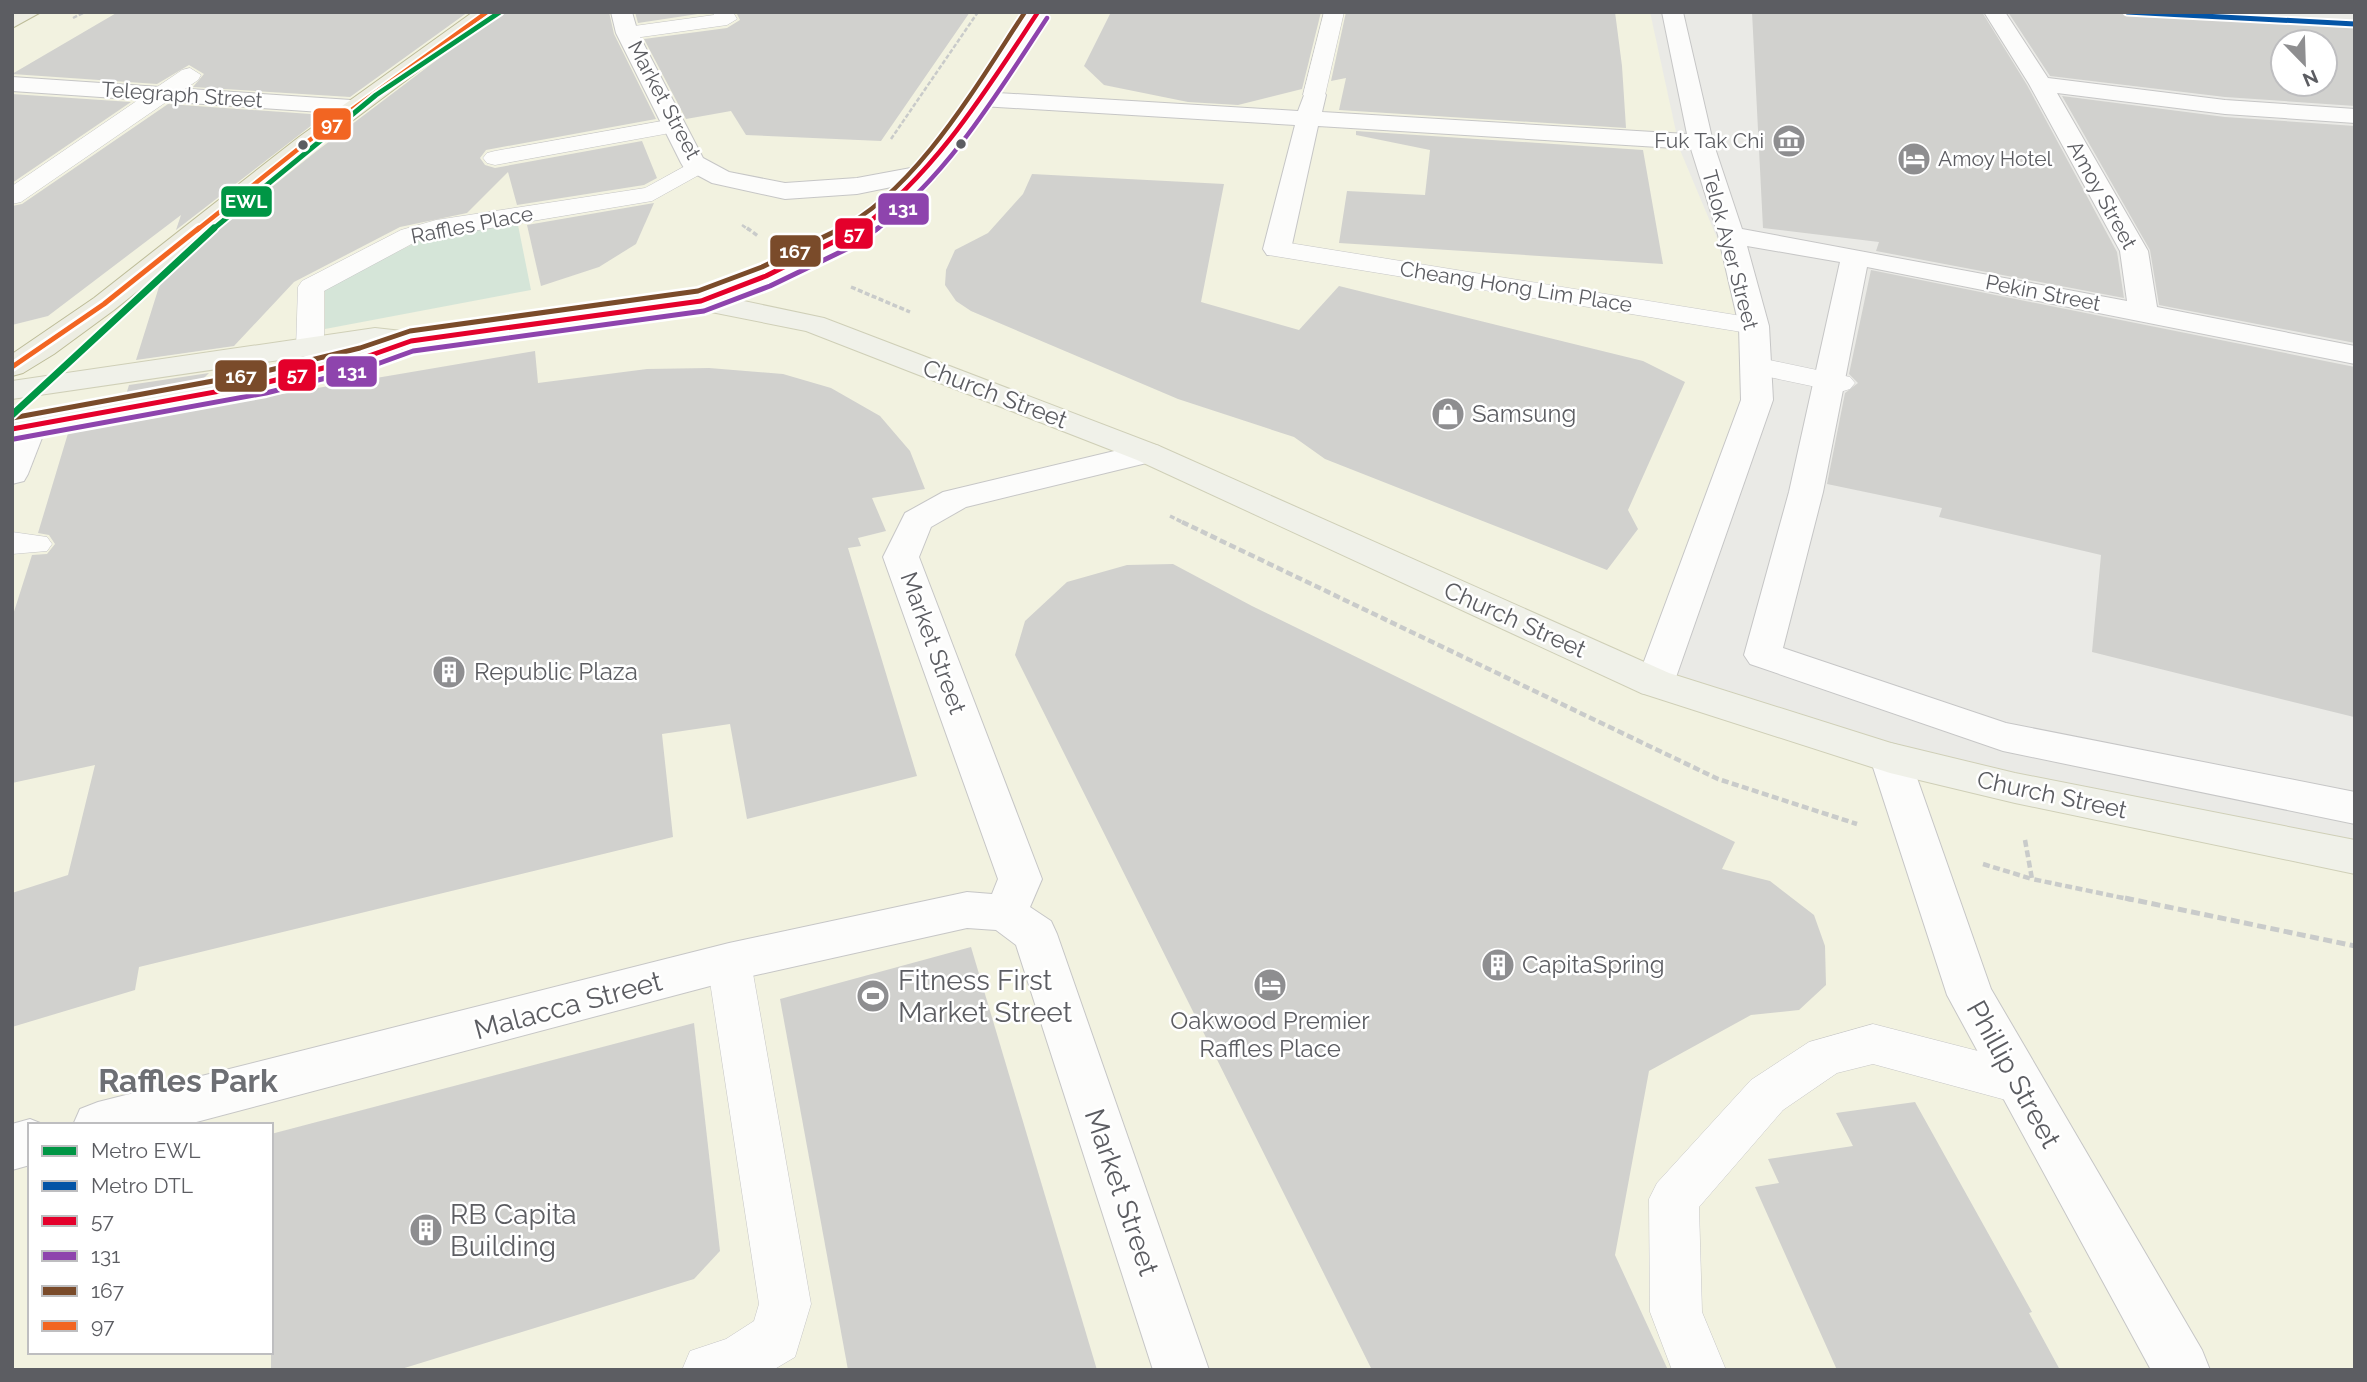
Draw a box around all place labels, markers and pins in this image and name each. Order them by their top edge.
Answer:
museum icon: Fuk Tak Chi [1770,122,1808,160]
place label: Fuk Tak Chi [1654,128,1764,153]
unlabelled marker [954,137,968,151]
unlabelled marker [296,138,310,152]
hotel icon: Amoy Hotel [1895,140,1933,178]
place label: Amoy Hotel [1938,146,2053,171]
shop icon: Samsung [1429,395,1467,433]
place label: Samsung [1472,399,1576,428]
building icon: Republic Plaza [430,653,468,691]
place label: Republic Plaza [474,657,638,686]
building icon: CapitaSpring [1479,946,1517,984]
place label: CapitaSpring [1522,950,1665,979]
place label: Fitness First Market Street [898,964,1073,1029]
hotel icon: Oakwood Premier Raffles Place [1251,966,1289,1004]
sports icon: Fitness First Market Street [854,977,892,1015]
place label: Oakwood Premier Raffles Place [1170,1006,1370,1063]
place label: RB Capita Building [450,1198,577,1263]
building icon: RB Capita Building [407,1211,445,1249]

